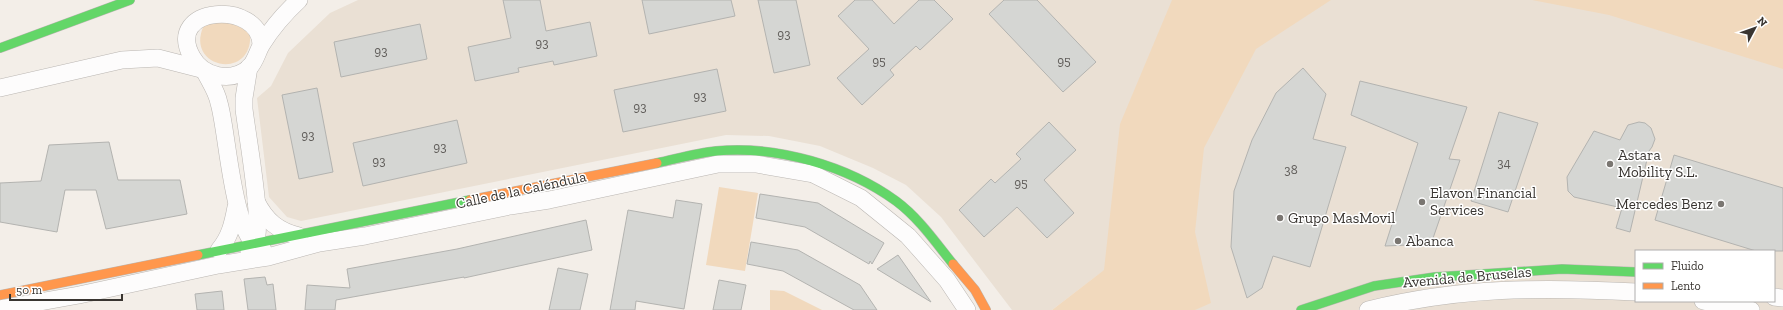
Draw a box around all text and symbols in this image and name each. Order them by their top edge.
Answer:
north arrow [1735,8,1775,48]
text: N [1755,14,1770,30]
house number: 93 [777,26,791,41]
house number: 93 [535,35,549,50]
house number: 93 [374,43,388,58]
house number: 95 [872,53,886,68]
house number: 95 [1057,53,1071,68]
house number: 93 [693,88,707,103]
house number: 93 [633,99,647,114]
house number: 93 [301,127,315,142]
house number: 93 [433,139,447,154]
place label: Astara Mobility S.L. [1618,146,1698,181]
house number: 93 [372,153,386,168]
house number: 34 [1497,155,1511,170]
marker: Astara Mobility S.L. [1605,159,1615,169]
house number: 38 [1284,162,1298,177]
street label: Calle de la Caléndula [454,167,588,213]
house number: 95 [1014,175,1028,190]
place label: Elavon Financial Services [1430,184,1536,219]
place label: Mercedes Benz [1616,195,1713,213]
marker: Elavon Financial Services [1417,197,1427,207]
marker: Mercedes Benz [1716,199,1726,209]
place label: Grupo MasMovil [1288,209,1395,227]
marker: Grupo MasMovil [1275,213,1285,223]
place label: Abanca [1406,232,1454,250]
marker: Abanca [1393,236,1403,246]
legend [1635,250,1775,302]
text: Fluido [1671,259,1704,273]
street label: Avenida de Bruselas [1402,262,1532,292]
scale bar [10,276,122,302]
text: Lento [1671,279,1701,293]
text: 50 m [16,283,43,297]

